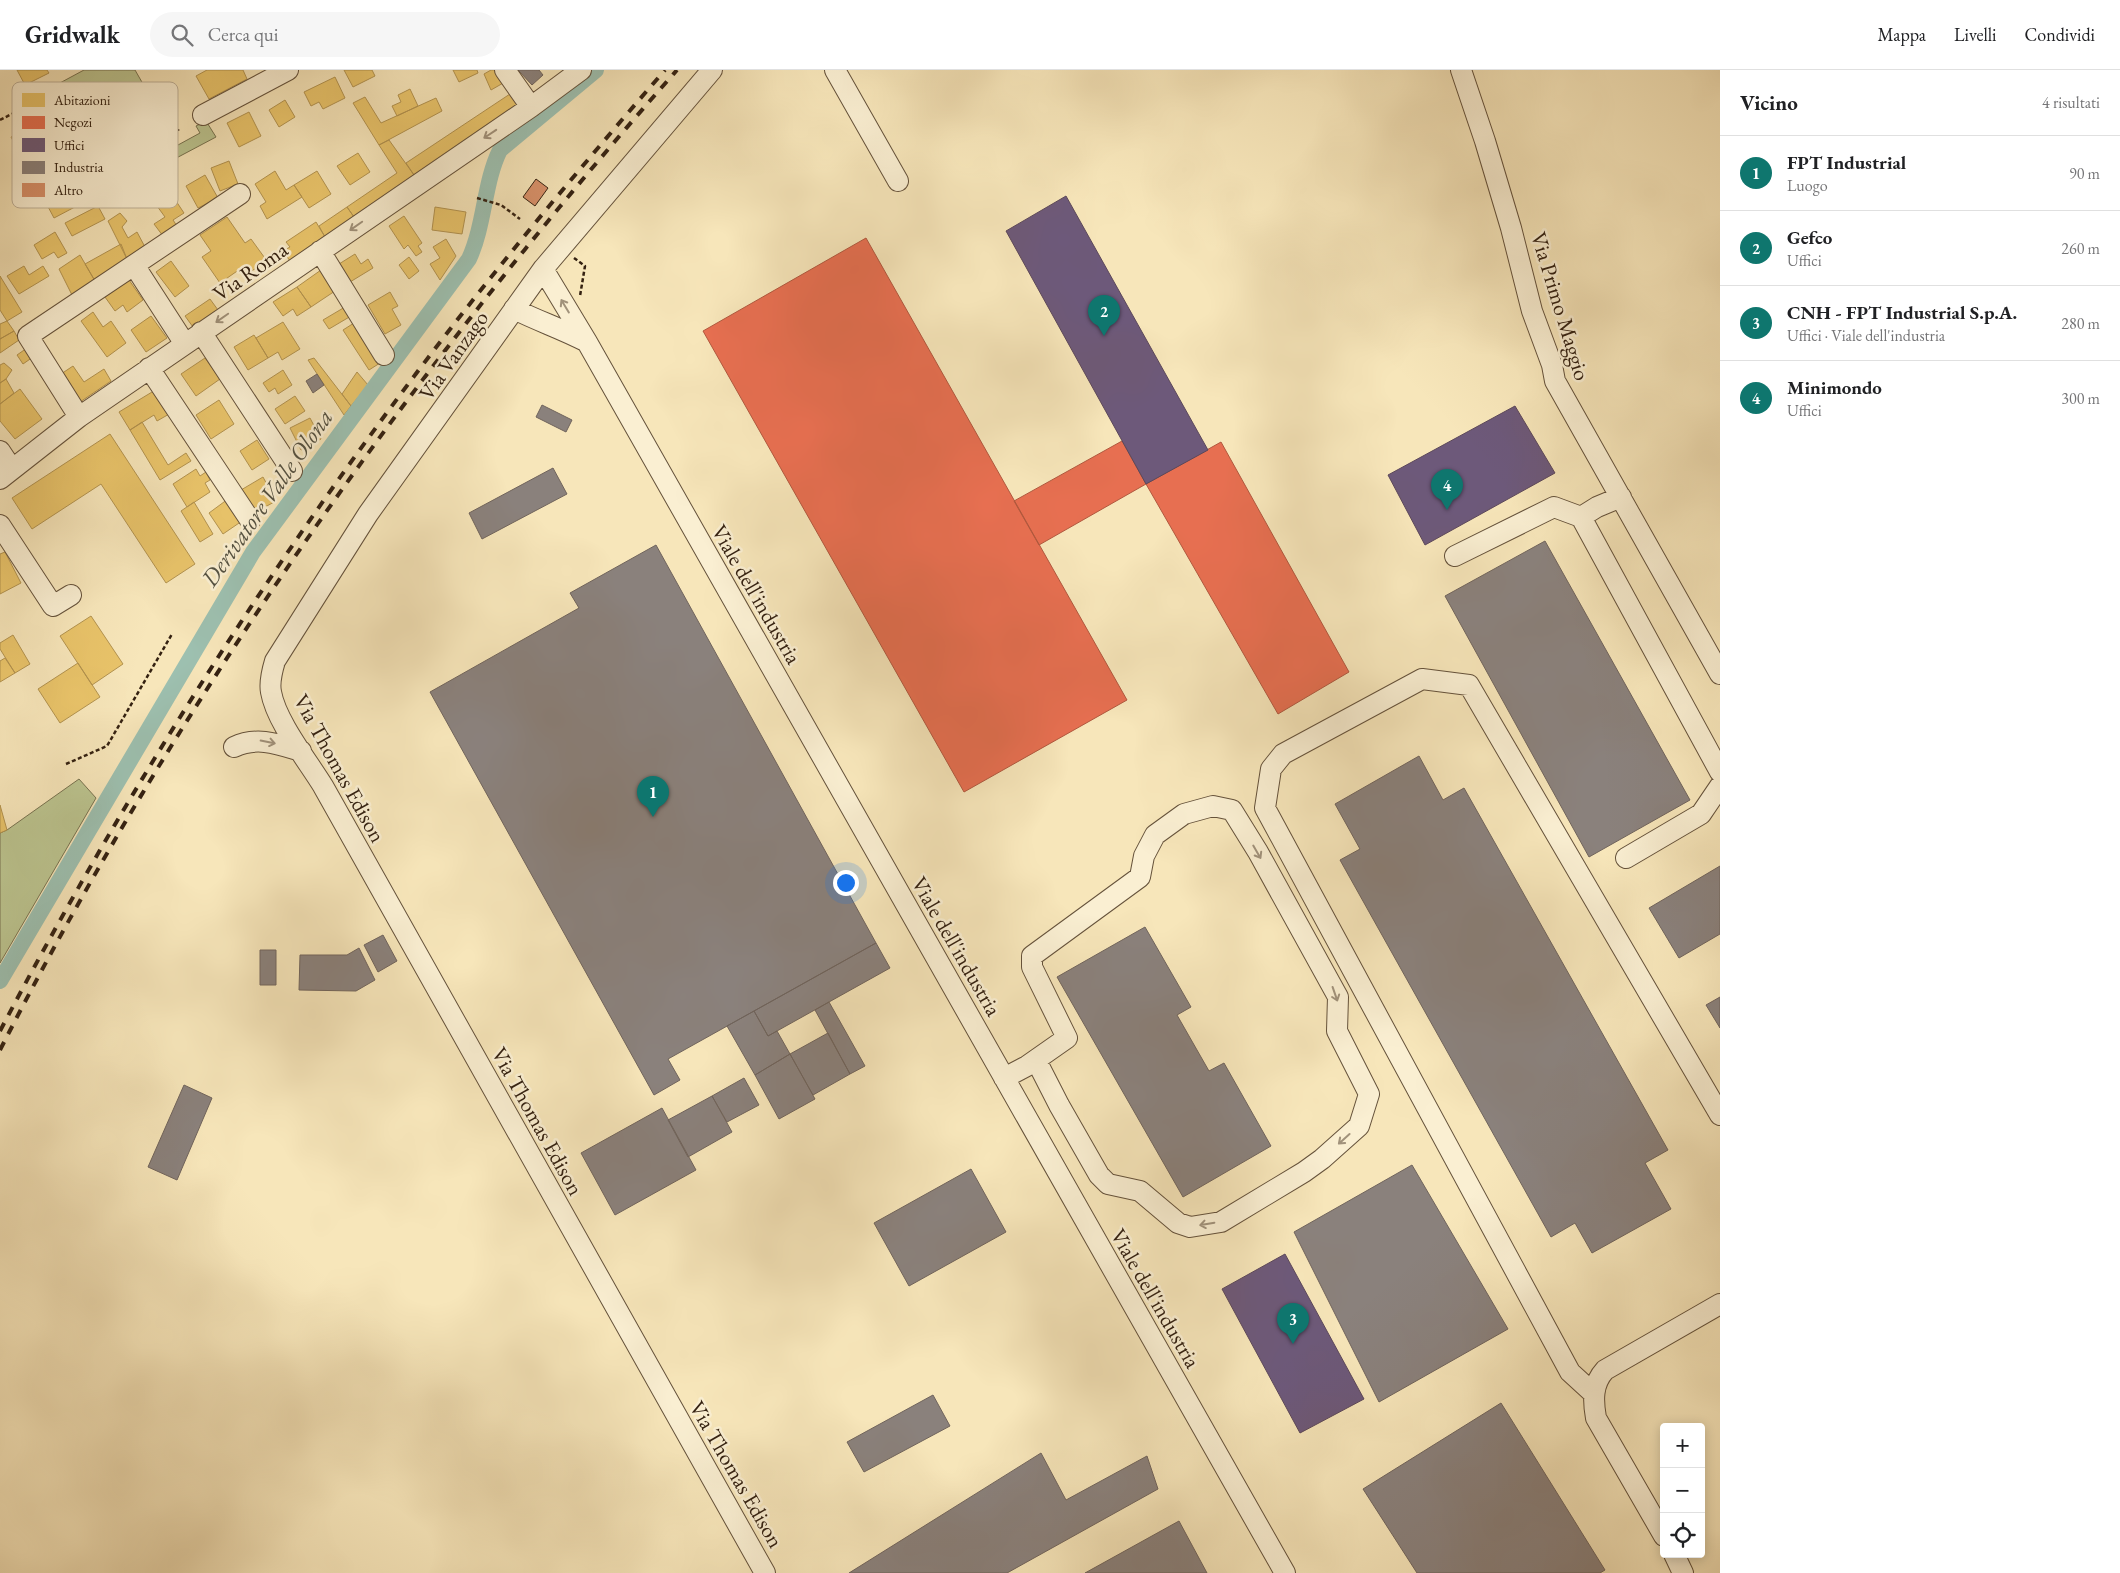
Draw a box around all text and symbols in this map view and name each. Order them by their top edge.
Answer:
search box [150,12,500,57]
text: Gridwalk [25,19,120,50]
icon: search [168,21,196,49]
text: Cerca qui [208,22,278,47]
text: Mappa [1877,23,1926,46]
text: Livelli [1954,23,1996,46]
text: Condividi [2024,23,2095,46]
legend [12,82,178,208]
text: Vicino [1740,89,1798,116]
text: Abitazioni [53,91,111,109]
text: 4 risultati [2042,92,2100,113]
text: Negozi [54,113,93,131]
one-way arrow [483,129,497,140]
text: Uffici [54,136,85,154]
text: FPT Industrial [1787,150,1906,175]
text: Industria [54,158,104,176]
text: 1 [1752,163,1760,184]
text: 90 m [2069,163,2100,184]
text: Luogo [1787,175,1828,196]
text: Altro [53,181,83,199]
one-way arrow [349,221,363,231]
text: Gefco [1787,225,1832,250]
street label: Via Primo Maggio [1524,228,1597,384]
street label: Via Roma [207,235,294,308]
text: 2 [1752,238,1760,259]
text: 260 m [2061,238,2100,259]
text: Uffici [1787,250,1822,271]
pin: 2 [1088,295,1120,336]
one-way arrow [559,299,569,313]
text: CNH - FPT Industrial S.p.A. [1787,300,2017,325]
street label: Via Vanzago [412,305,495,406]
one-way arrow [215,313,229,323]
text: 3 [1752,313,1760,334]
text: 280 m [2061,313,2100,334]
text: Uffici · Viale dell'industria [1787,325,1945,346]
text: Minimondo [1787,375,1882,400]
text: 4 [1752,388,1760,409]
text: 300 m [2061,388,2100,409]
text: Uffici [1787,400,1822,421]
water label: Derivatore Valle Olona [193,403,340,593]
pin: 4 [1431,469,1463,510]
street label: Viale dell'industria [705,519,808,670]
street label: Via Thomas Edison [287,689,392,848]
one-way arrow [259,738,275,747]
pin: 1 [637,776,669,817]
one-way arrow [1253,844,1263,858]
your location [833,870,859,896]
street label: Viale dell'industria [905,871,1008,1022]
one-way arrow [1331,986,1340,1001]
street label: Via Thomas Edison [485,1042,590,1201]
one-way arrow [1337,1134,1350,1145]
one-way arrow [1199,1220,1215,1230]
street label: Viale dell'industria [1104,1223,1207,1374]
pin: 3 [1277,1303,1309,1344]
street label: Via Thomas Edison [683,1395,791,1553]
map controls [1660,1423,1705,1558]
button: + [1660,1423,1705,1468]
button: − [1660,1468,1705,1513]
button: locate [1660,1513,1705,1558]

